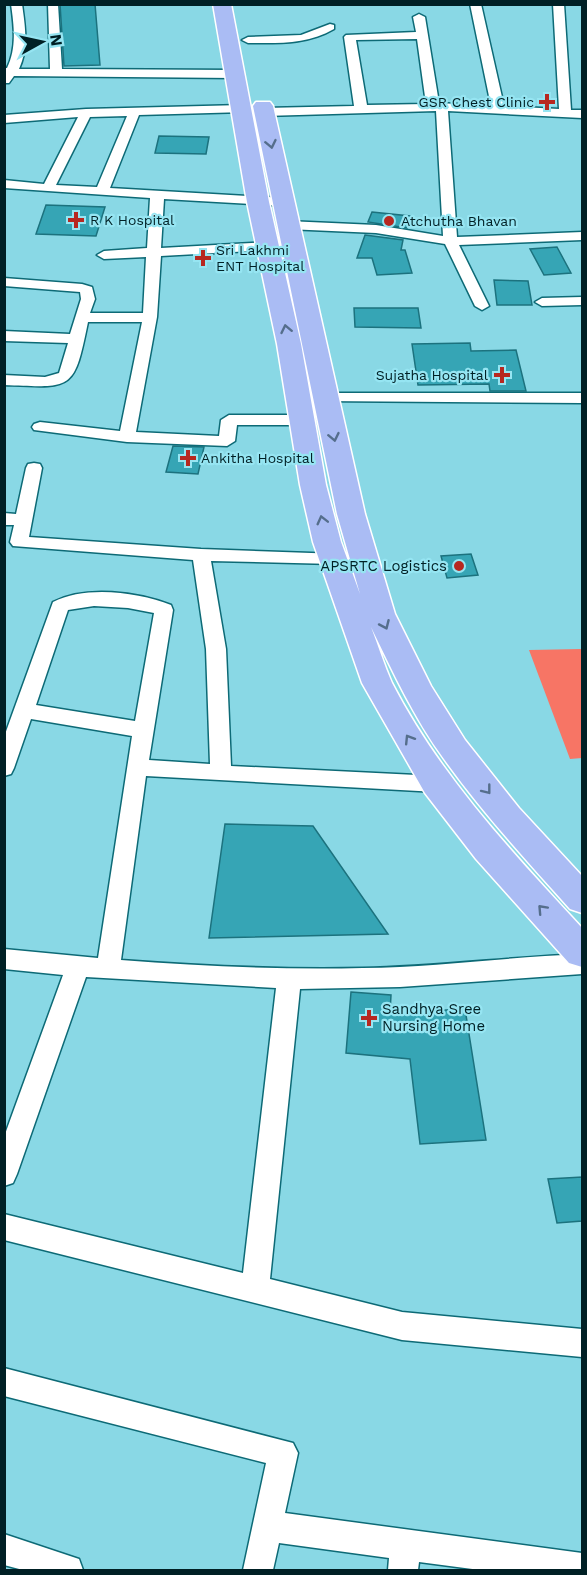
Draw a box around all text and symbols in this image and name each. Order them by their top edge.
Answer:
north arrow [12,12,72,72]
text: N [46,33,67,47]
marker: GSR Chest Clinic [538,93,556,111]
place label: GSR Chest Clinic [419,94,534,110]
one-way arrow [264,138,277,148]
marker: R K Hospital [67,211,85,229]
place label: R K Hospital [90,212,175,228]
place label: Atchutha Bhavan [401,213,517,229]
marker: Atchutha Bhavan [382,214,396,228]
place label: Sri Lakhmi ENT Hospital [216,242,305,274]
marker: Sri Lakhmi ENT Hospital [194,249,212,267]
one-way arrow [280,324,293,334]
marker: Sujatha Hospital [493,366,511,384]
place label: Sujatha Hospital [376,367,489,383]
one-way arrow [327,432,340,442]
marker: Ankitha Hospital [179,449,197,467]
place label: Ankitha Hospital [201,450,315,466]
one-way arrow [316,516,329,526]
place label: APSRTC Logistics [320,557,447,575]
marker: APSRTC Logistics [452,559,466,573]
one-way arrow [378,619,390,630]
one-way arrow [406,735,417,746]
one-way arrow [479,784,490,795]
one-way arrow [539,905,550,916]
place label: Sandhya Sree Nursing Home [382,1000,485,1035]
marker: Sandhya Sree Nursing Home [360,1009,378,1027]

